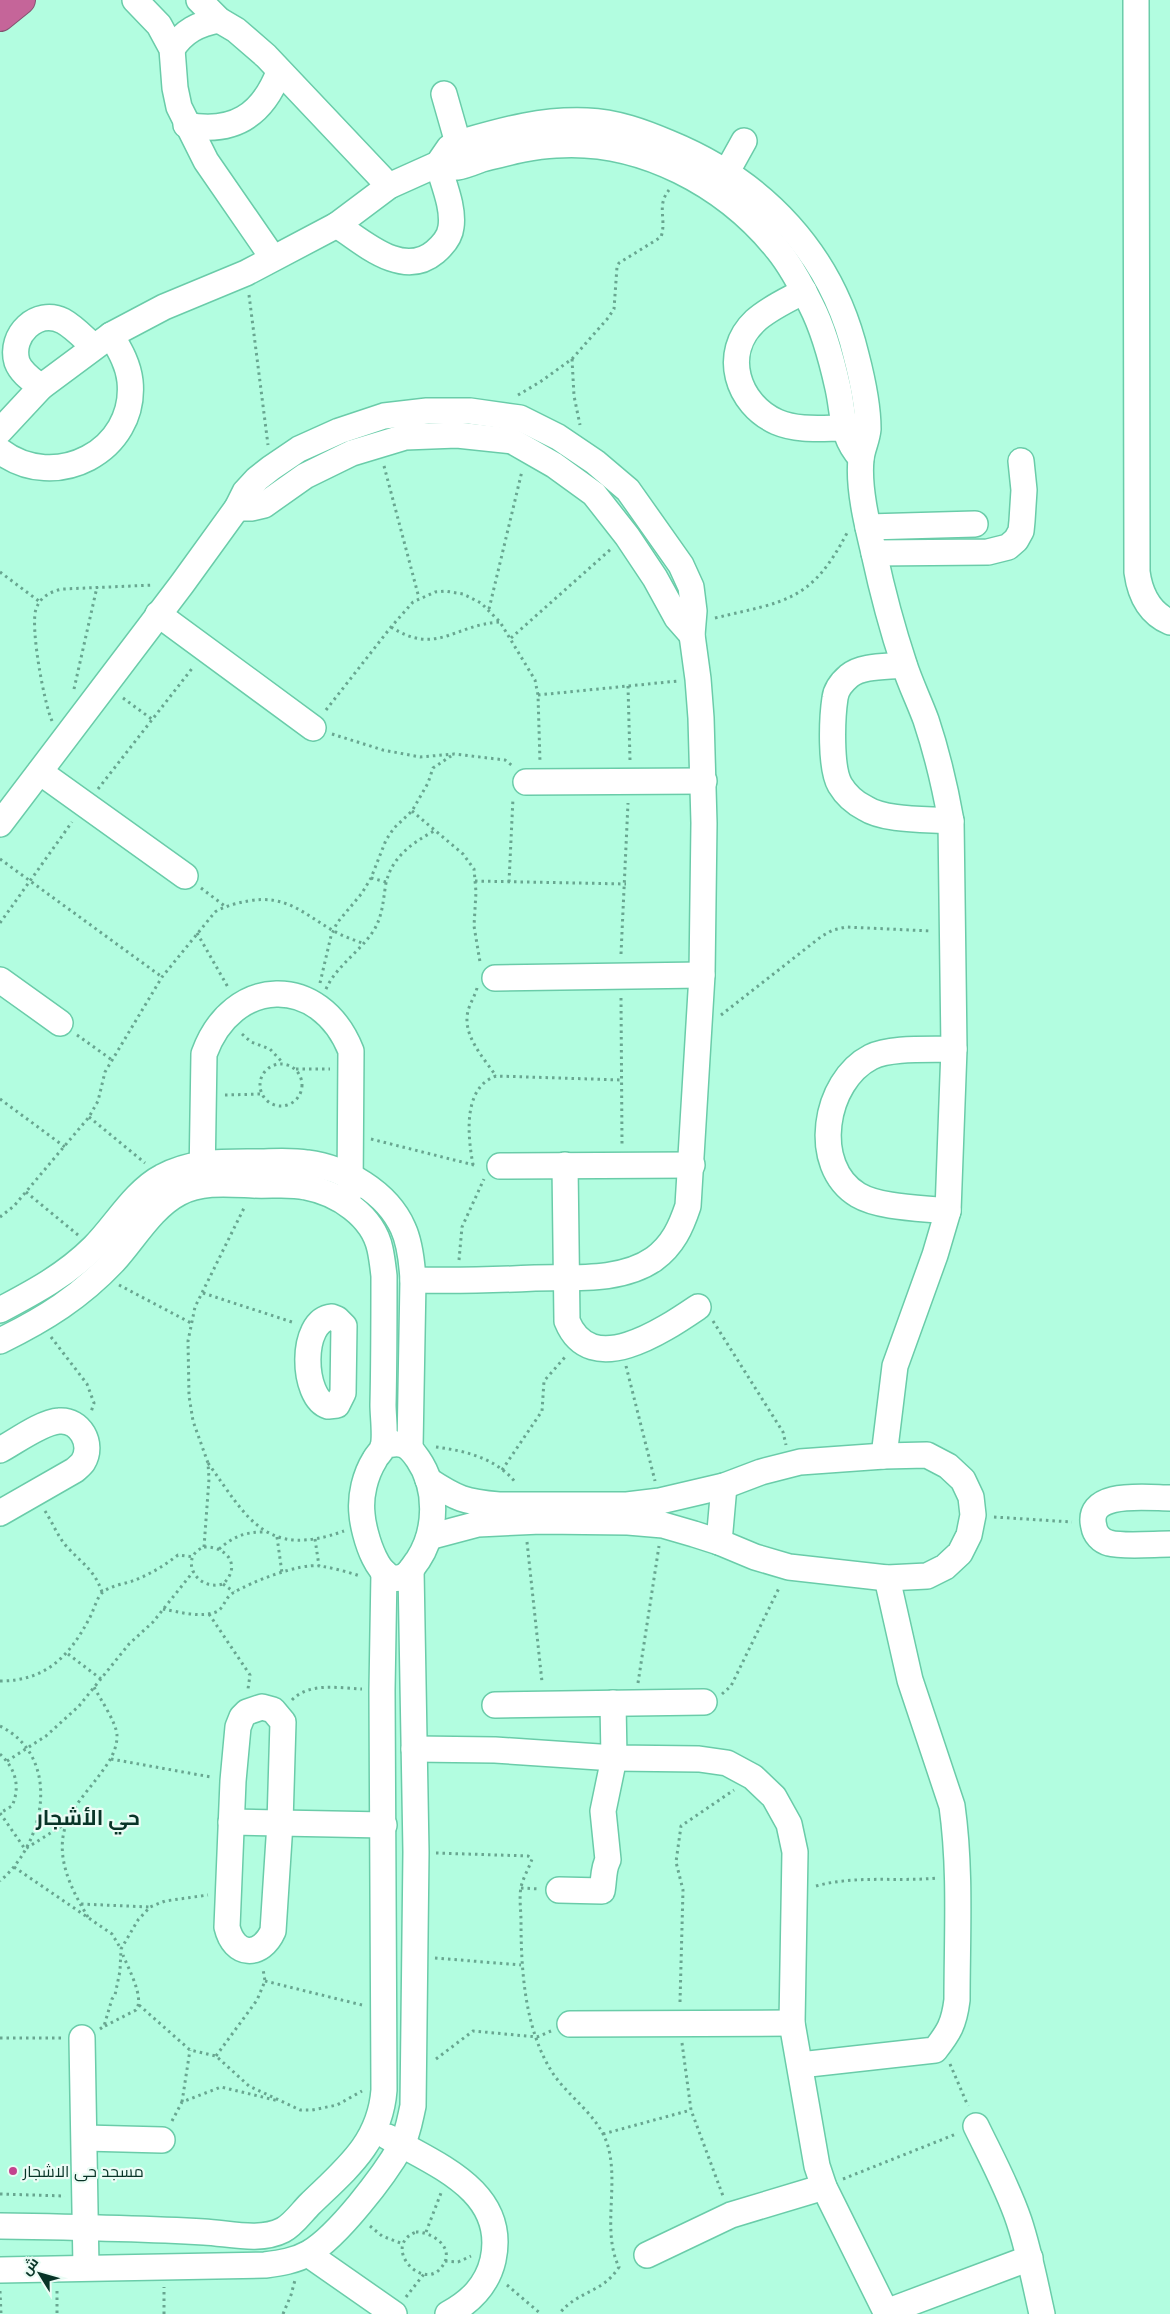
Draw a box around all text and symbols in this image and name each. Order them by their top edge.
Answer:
district label: حي الأشجار [35,1805,140,1835]
place label: مسجد حى الاشجار [22,2161,144,2182]
marker: مسجد حى الاشجار [7,2165,19,2177]
north arrow [15,2249,65,2299]
text: ش [17,2254,42,2279]

